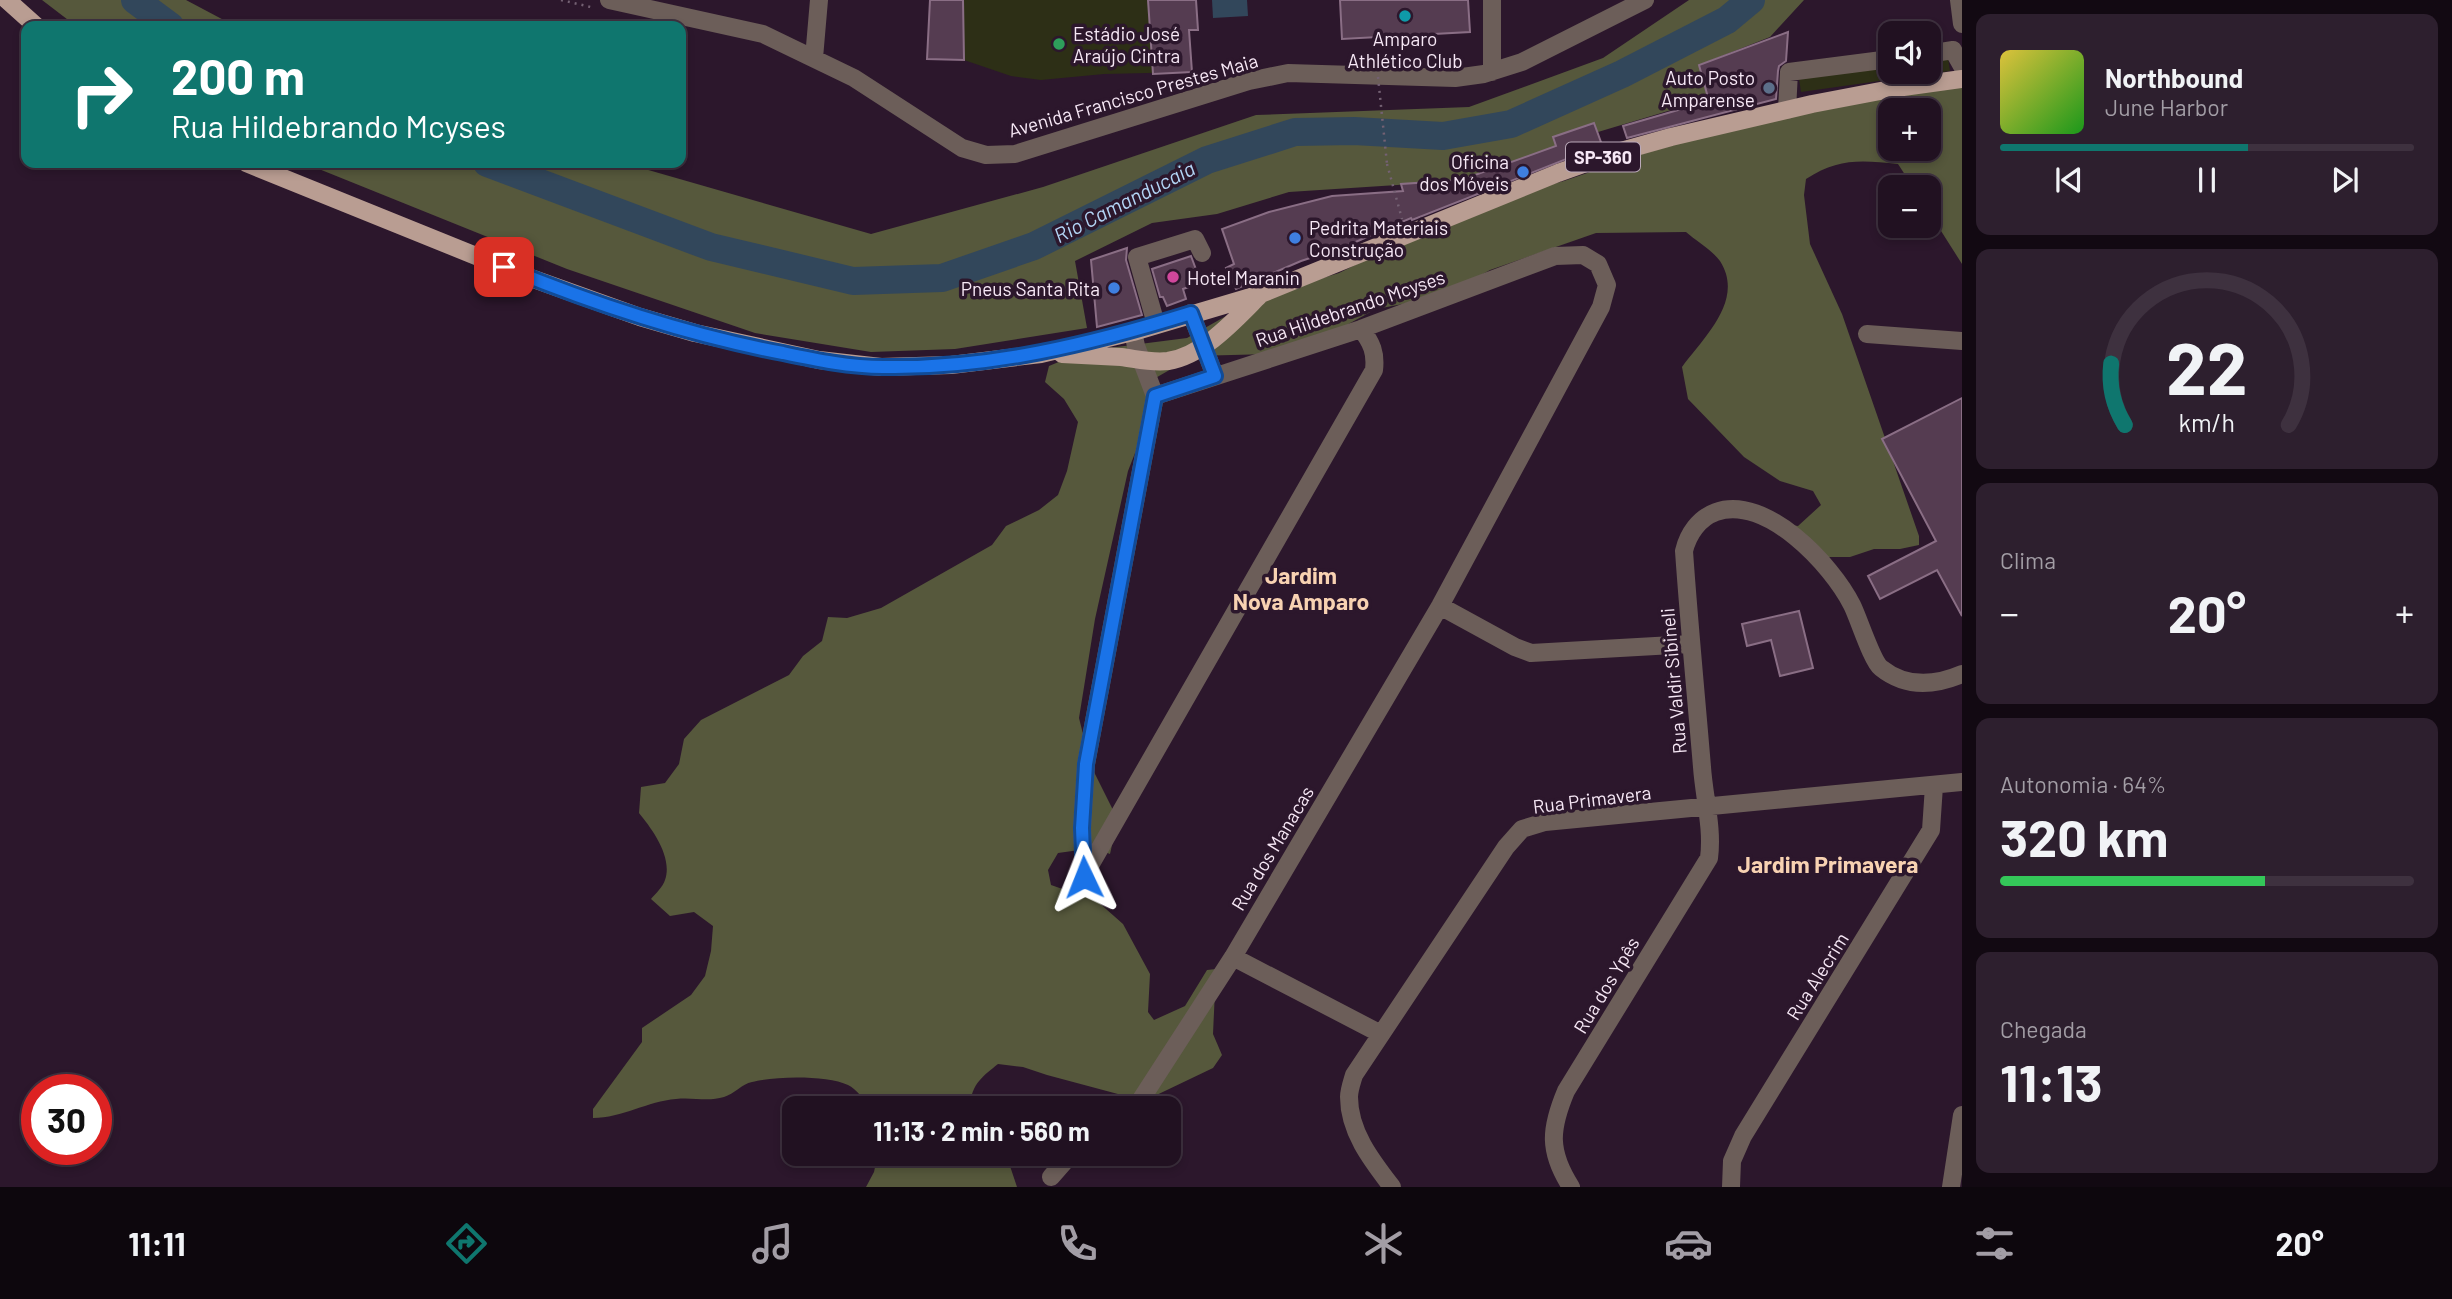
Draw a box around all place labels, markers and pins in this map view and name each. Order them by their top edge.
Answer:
marker: Amparo Athlético Club [1397,8,1413,24]
place label: Estádio José Araújo Cintra [1073,22,1180,67]
place label: Amparo Athlético Club [1347,27,1463,72]
marker: Estádio José Araújo Cintra [1051,36,1067,52]
place label: Auto Posto Amparense [1661,66,1755,111]
marker: Auto Posto Amparense [1761,80,1777,96]
place label: Oficina dos Móveis [1419,150,1509,195]
marker: Oficina dos Móveis [1515,164,1531,180]
place label: Pedrita Materiais Construção [1309,216,1448,261]
marker: Pedrita Materiais Construção [1287,230,1303,246]
pin [474,237,534,297]
place label: Hotel Maranin [1187,266,1300,289]
marker: Hotel Maranin [1165,269,1181,285]
place label: Pneus Santa Rita [961,277,1100,300]
marker: Pneus Santa Rita [1106,280,1122,296]

